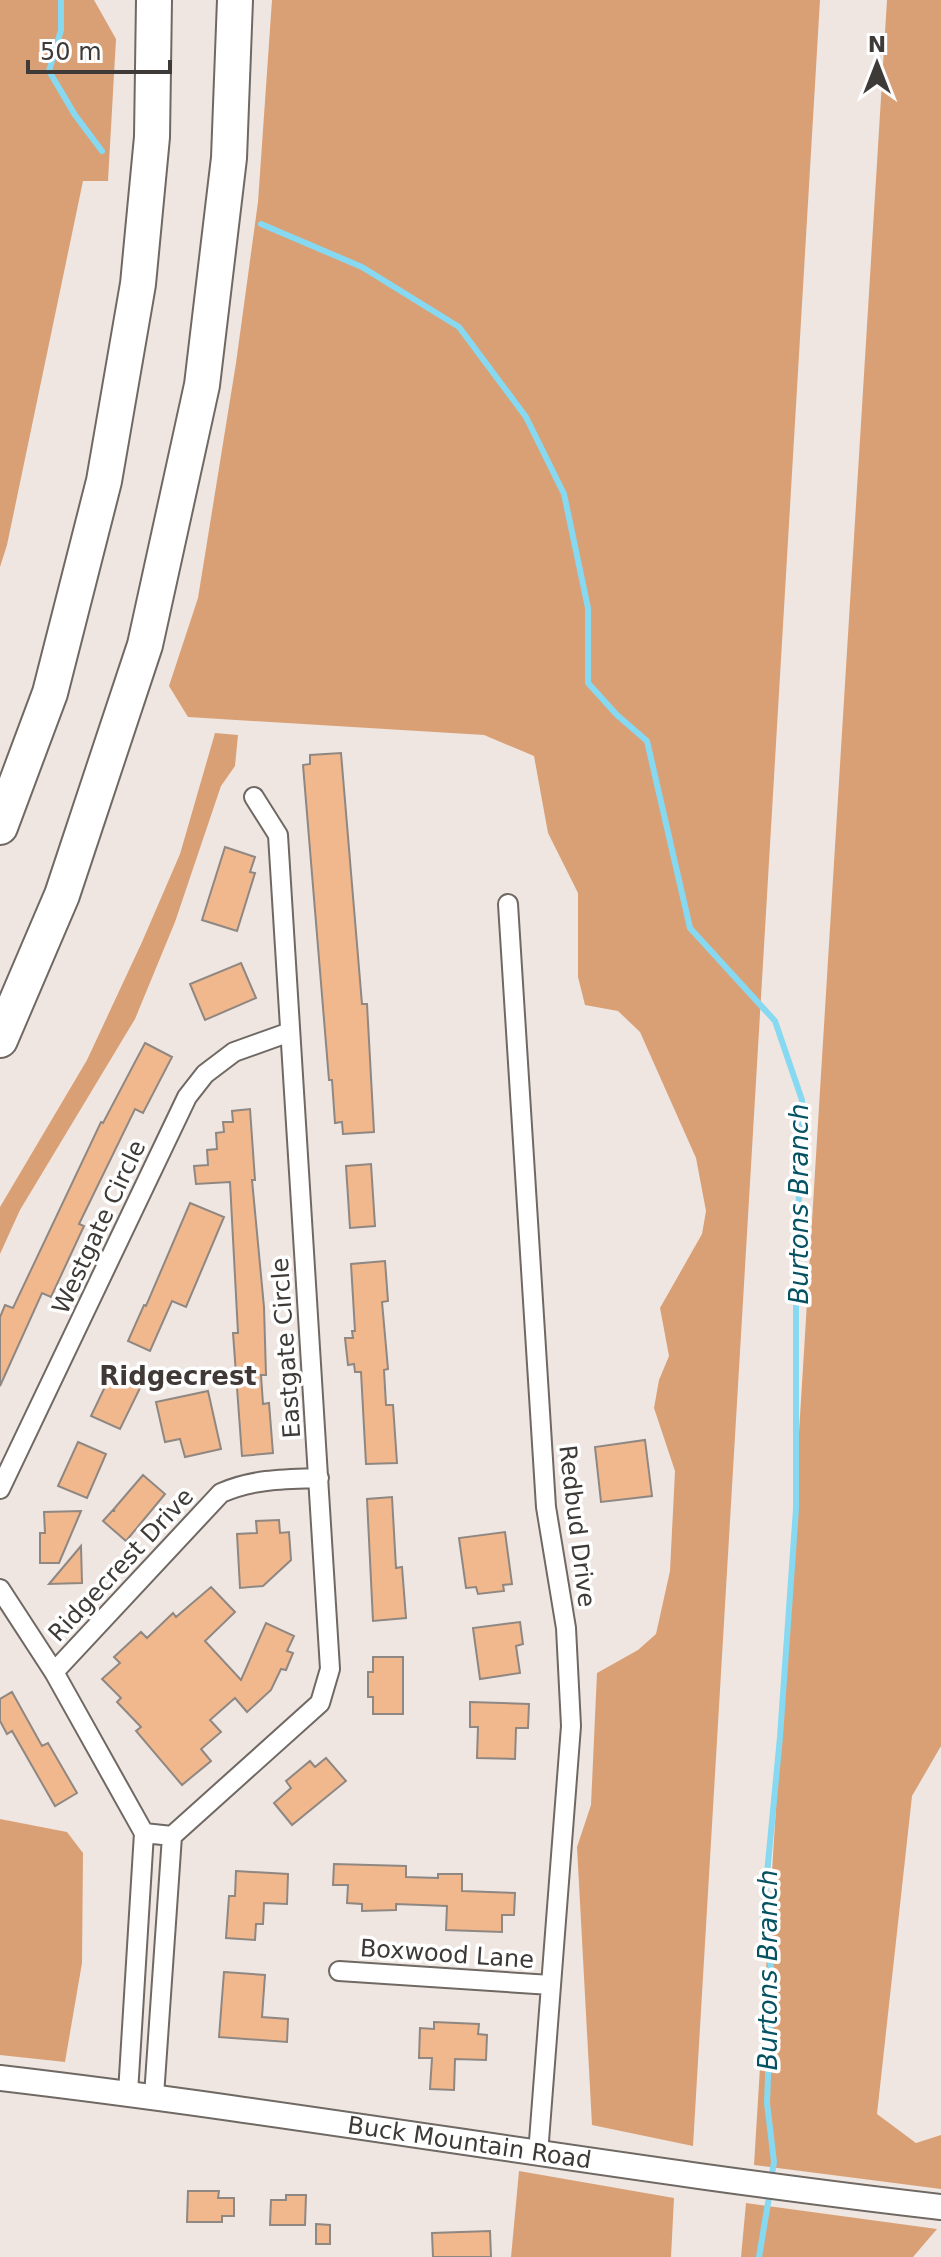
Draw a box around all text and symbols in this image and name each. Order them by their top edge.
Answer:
scale bar [28,24,170,74]
north arrow [837,24,917,104]
text: N [868,32,886,57]
text: 50 m [40,38,102,66]
water label: Burtons Branch [784,1103,814,1305]
street label: Westgate Circle [47,1136,151,1318]
street label: Eastgate Circle [266,1257,306,1439]
district label: Ridgecrest [99,1361,257,1391]
street label: Redbud Drive [553,1443,601,1609]
street label: Ridgecrest Drive [43,1483,199,1647]
water label: Burtons Branch [753,1869,783,2071]
street label: Boxwood Lane [359,1934,535,1974]
street label: Buck Mountain Road [346,2111,593,2174]

